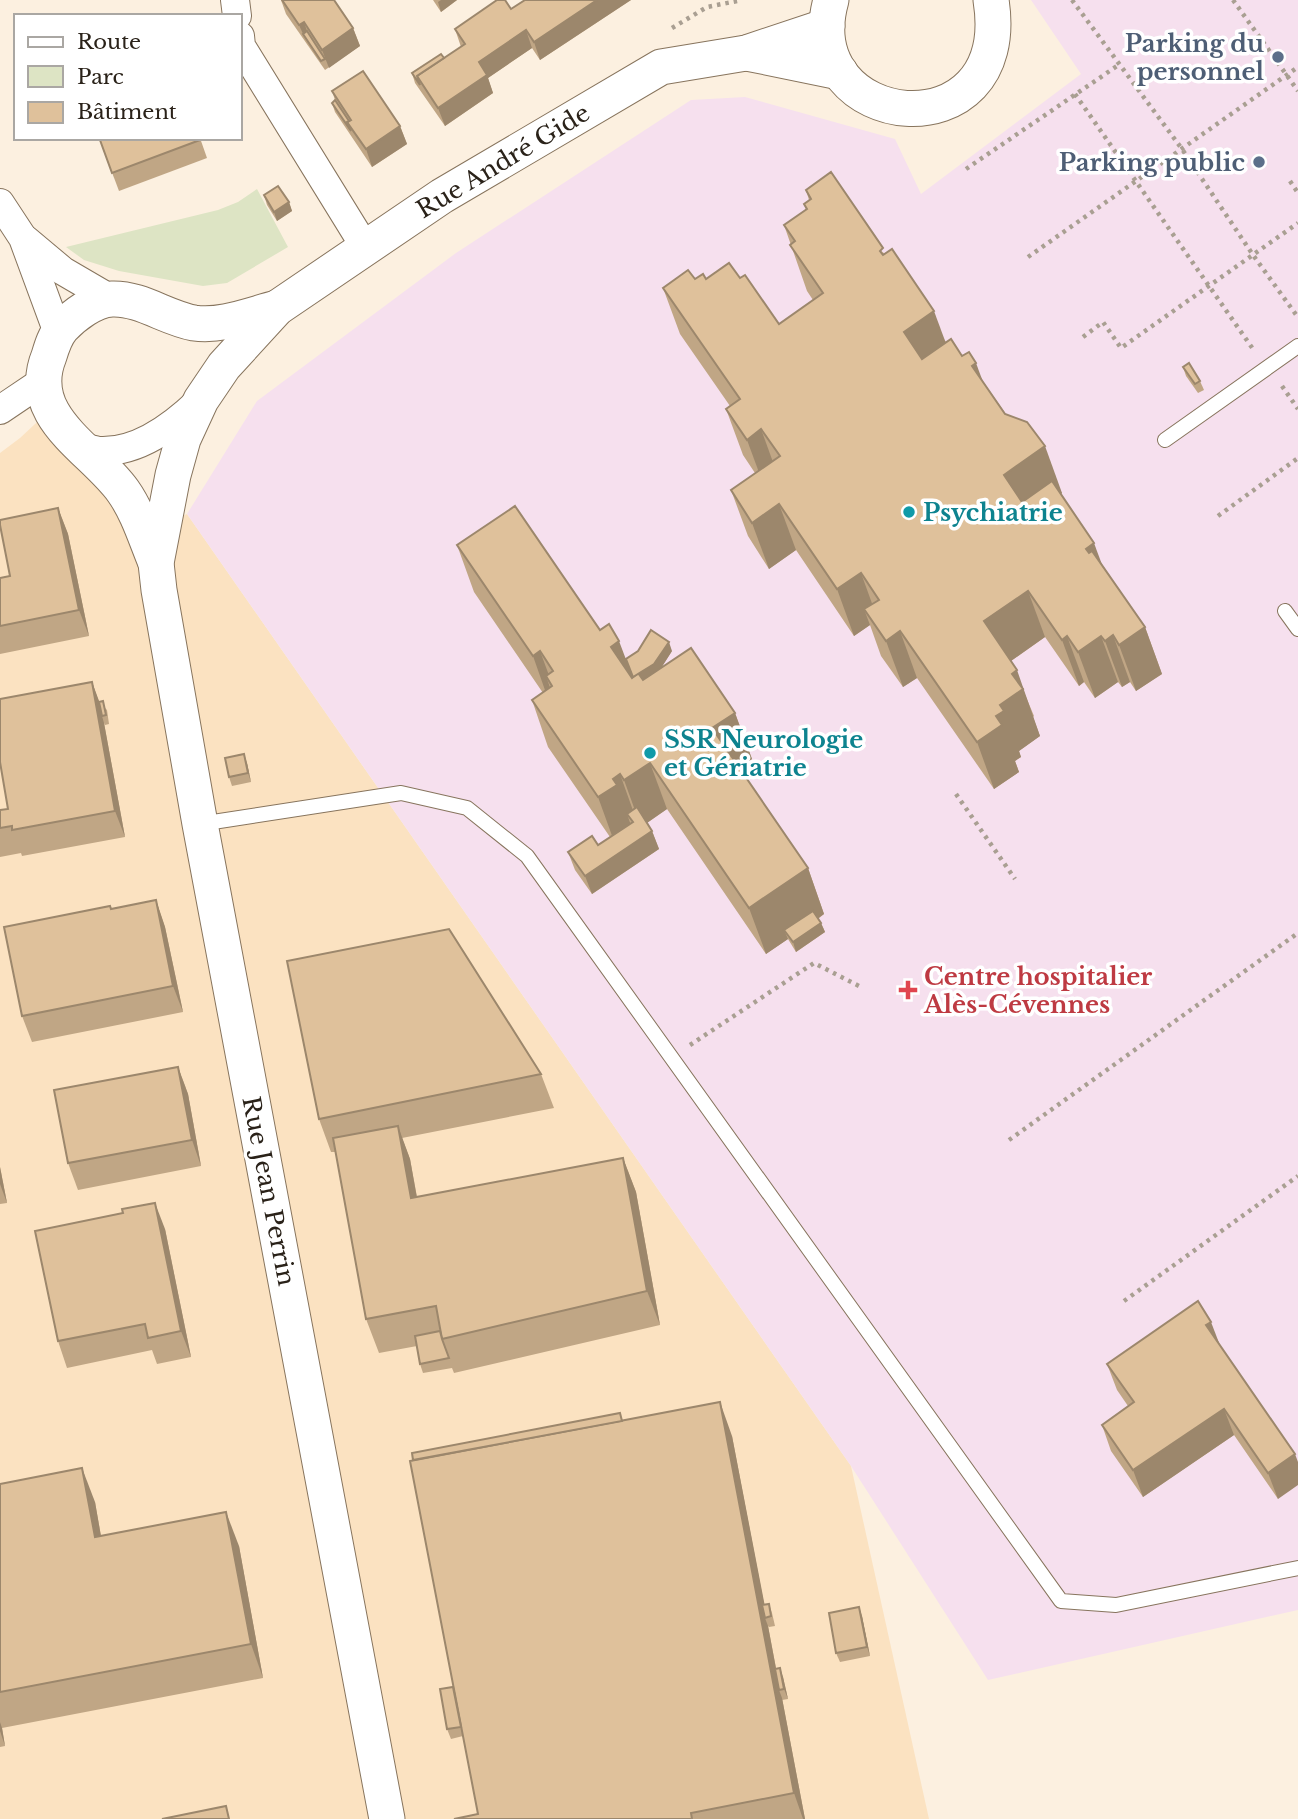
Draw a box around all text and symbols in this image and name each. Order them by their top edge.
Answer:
legend [14,14,242,140]
text: Route [77,29,141,55]
place label: Parking du personnel [1125,29,1264,86]
marker: Parking du personnel [1270,49,1286,65]
text: Parc [77,64,124,90]
street label: Rue André Gide [411,98,595,224]
text: Bâtiment [77,99,177,125]
place label: Parking public [1059,148,1245,177]
marker: Parking public [1251,154,1267,170]
place label: Psychiatrie [923,498,1063,527]
marker: Psychiatrie [901,504,917,520]
place label: SSR Neurologie et Gériatrie [664,725,863,782]
marker: SSR Neurologie et Gériatrie [642,745,658,761]
place label: Centre hospitalier Alès-Cévennes [923,962,1152,1019]
marker: Centre hospitalier Alès-Cévennes [898,980,918,1000]
street label: Rue Jean Perrin [236,1094,302,1288]

